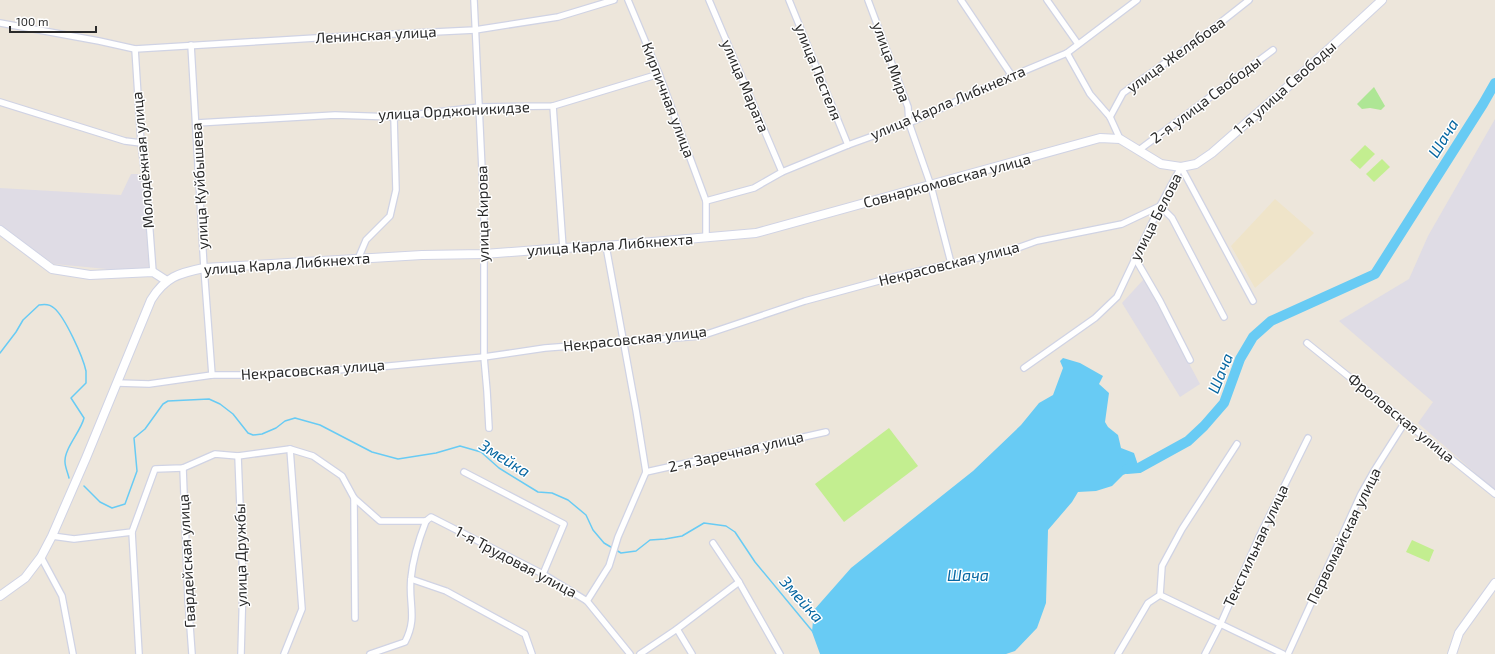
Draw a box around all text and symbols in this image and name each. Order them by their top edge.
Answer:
scale bar [10,8,96,34]
street label: улица Желябова [1123,12,1229,97]
text: 100 m [16,14,48,28]
street label: улица Мира [868,19,915,105]
street label: улица Пестеля [790,21,847,123]
street label: Ленинская улица [315,22,437,47]
street label: улица Марата [717,36,774,135]
street label: 1-я улица Свободы [1229,37,1340,139]
street label: Кирпичная улица [638,39,699,160]
street label: 2-я улица Свободы [1147,52,1265,147]
street label: улица Карла Либкнехта [867,61,1028,144]
street label: Молодёжная улица [127,91,158,229]
street label: улица Орджоникидзе [378,97,530,124]
water label: Шача [1423,115,1462,161]
street label: улица Куйбышева [187,122,212,250]
street label: Совнаркомовская улица [861,149,1033,212]
street label: улица Кирова [472,165,493,263]
street label: улица Белова [1125,170,1186,264]
street label: улица Карла Либкнехта [526,229,694,260]
street label: Некрасовская улица [877,237,1021,290]
street label: улица Карла Либкнехта [203,248,371,279]
street label: Некрасовская улица [562,322,708,355]
water label: Шача [1203,350,1236,396]
street label: Некрасовская улица [240,355,386,384]
street label: Фроловская улица [1344,369,1459,466]
street label: 2-я Заречная улица [666,427,805,476]
water label: Змейка [476,434,534,480]
street label: Первомайская улица [1302,465,1385,607]
street label: Текстильная улица [1219,481,1292,610]
street label: Гвардейская улица [173,493,200,629]
street label: улица Дружбы [230,503,251,607]
street label: 1-я Трудовая улица [452,521,580,602]
water label: Шача [947,565,989,584]
water label: Змейка [776,571,828,626]

